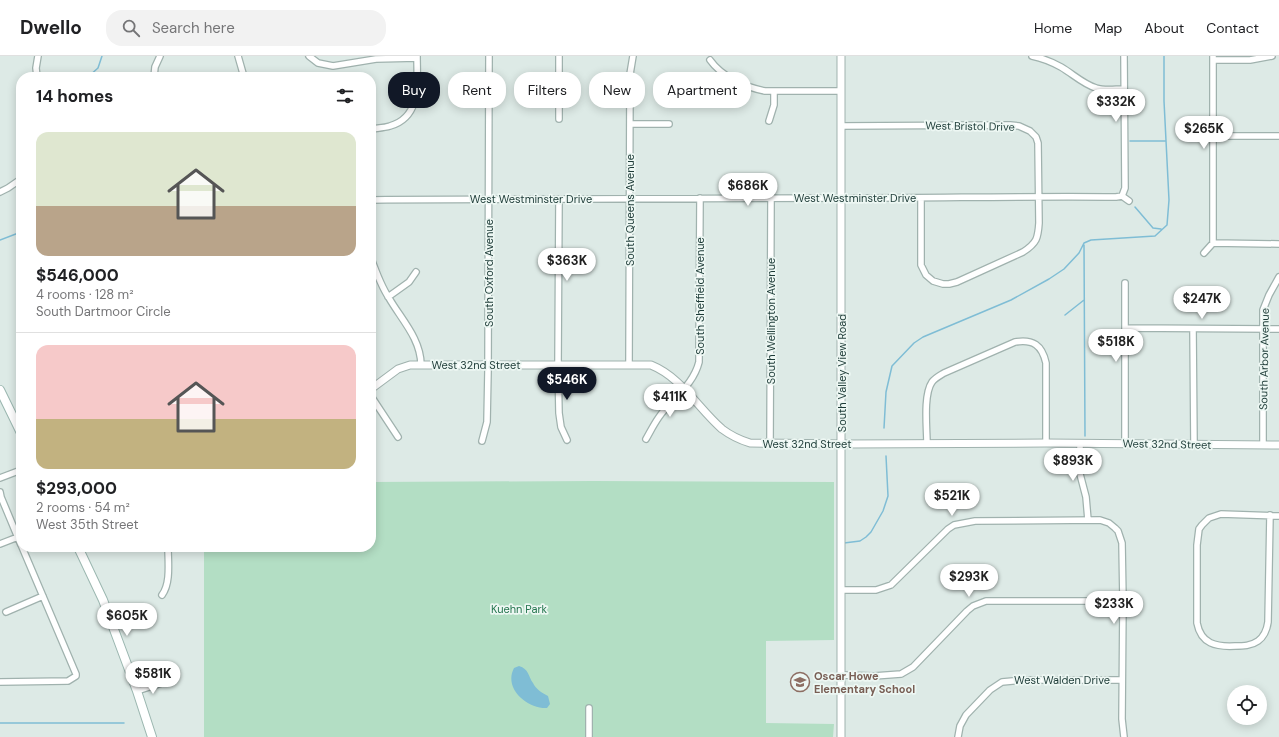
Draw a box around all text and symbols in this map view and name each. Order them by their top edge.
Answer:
search box [106,10,386,46]
text: Dwello [20,15,82,40]
icon: search [120,17,142,39]
text: Search here [152,18,235,38]
text: Home [1034,19,1072,37]
text: Map [1094,19,1122,37]
text: About [1144,19,1184,37]
text: Contact [1206,19,1259,37]
chip: Buy [388,72,440,108]
chip: Rent [448,72,506,108]
chip: Filters [514,72,581,108]
chip: New [589,72,645,108]
chip: Apartment [653,72,751,108]
text: 14 homes [36,85,113,107]
icon: filters [334,85,356,107]
pin: $332K [1088,89,1144,123]
text: $332K [1096,93,1136,110]
pin: $265K [1176,116,1232,150]
street label: West Bristol Drive [925,118,1015,134]
text: $265K [1184,120,1224,137]
street label: South Queens Avenue [623,154,637,266]
icon: home [160,158,232,230]
pin: $686K [720,173,776,207]
text: $686K [727,177,769,194]
street label: West Westminster Drive [794,191,916,205]
street label: West Westminster Drive [470,192,592,206]
street label: South Oxford Avenue [482,219,496,327]
street label: South Sheffield Avenue [693,237,707,355]
pin: $363K [539,248,595,282]
text: $363K [547,252,587,269]
street label: South Wellington Avenue [764,258,778,384]
text: $546,000 [36,264,119,286]
text: 4 rooms · 128 m² [36,286,134,303]
pin: $247K [1174,286,1230,320]
text: $247K [1182,290,1222,307]
text: South Dartmoor Circle [36,303,171,320]
street label: South Arbor Avenue [1256,308,1272,410]
street label: South Valley View Road [835,314,849,432]
pin: $518K [1088,329,1144,363]
text: $518K [1097,333,1135,350]
street label: West 32nd Street [431,358,521,372]
pin: $546K [539,367,595,401]
icon: home [160,371,232,443]
text: $546K [546,371,588,388]
pin: $411K [642,384,698,418]
text: $411K [653,388,687,405]
street label: West 32nd Street [1122,436,1212,452]
street label: West 32nd Street [762,437,852,451]
pin: $893K [1045,448,1101,482]
text: $893K [1053,452,1093,469]
text: $293,000 [36,477,117,499]
pin: $521K [924,483,980,517]
text: $521K [934,487,970,504]
text: 2 rooms · 54 m² [36,499,130,516]
text: West 35th Street [36,516,139,533]
pin: $293K [941,564,997,598]
text: $293K [949,568,989,585]
pin: $233K [1086,591,1142,625]
text: $233K [1094,595,1134,612]
park label: Kuehn Park [491,602,547,616]
pin: $605K [99,603,155,637]
text: $605K [106,607,148,624]
pin: $581K [125,661,181,695]
text: $581K [134,665,172,682]
place label: Oscar Howe Elementary School [814,669,915,696]
school or university icon: Oscar Howe Elementary School [789,671,811,693]
street label: West Walden Drive [1014,673,1110,687]
map controls [1227,685,1267,725]
button: locate [1227,685,1267,725]

